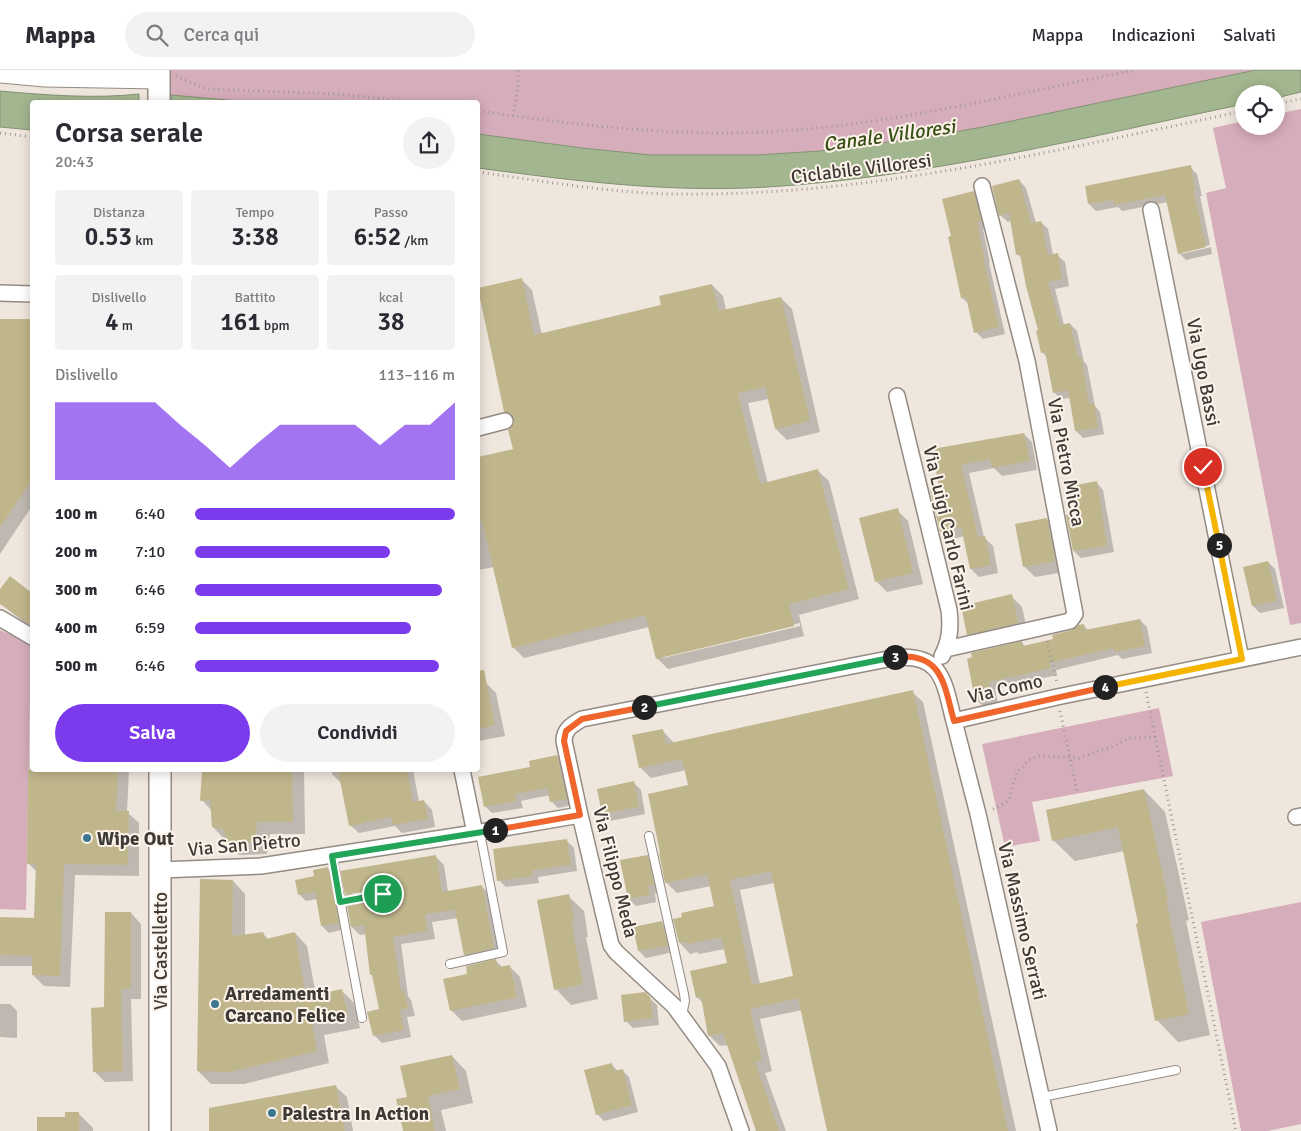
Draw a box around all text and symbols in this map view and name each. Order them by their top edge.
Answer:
search box [125,12,475,57]
text: Mappa [25,20,95,50]
icon: search [143,21,171,49]
text: Cerca qui [183,23,259,47]
text: Mappa [1031,24,1083,46]
text: Indicazioni [1111,24,1195,46]
text: Salvati [1223,24,1276,46]
map controls [1235,85,1285,135]
button: locate [1235,85,1285,135]
water label: Canale Villoresi [821,114,958,157]
text: Corsa serale [55,116,203,150]
button: share [403,117,455,169]
street label: Ciclabile Villoresi [789,148,933,190]
text: 20:43 [55,152,94,172]
text: Distanza [93,204,145,221]
text: Tempo [236,204,274,221]
text: Passo [374,204,408,221]
text: 0.53 [85,221,132,252]
text: 3:38 [231,221,279,252]
text: 6:52 [354,221,401,252]
text: km [132,232,153,249]
text: /km [401,232,428,249]
text: Dislivello [91,289,147,306]
text: Battito [234,289,276,306]
text: kcal [379,289,403,306]
text: 4 [105,306,119,337]
text: 161 [220,306,261,337]
text: 38 [377,306,405,337]
street label: Via Ugo Bassi [1181,316,1225,428]
text: m [119,317,133,334]
text: bpm [261,317,290,334]
text: Dislivello [55,365,118,385]
text: 113–116 m [378,365,455,385]
street label: Via Pietro Micca [1042,396,1090,529]
street label: Via Luigi Carlo Farini [917,443,979,613]
pin [1182,446,1224,488]
icon: check [1189,453,1217,481]
text: 100 m [55,504,97,524]
text: 6:40 [135,504,165,524]
pin: 5 [1206,532,1232,558]
text: 5 [1216,537,1223,554]
text: 200 m [55,542,97,562]
text: 7:10 [135,542,165,562]
text: 300 m [55,580,97,600]
text: 6:46 [135,580,165,600]
text: 400 m [55,618,97,638]
text: 6:59 [135,618,165,638]
pin: 3 [882,644,908,670]
text: 3 [892,649,899,666]
text: 500 m [55,656,97,676]
text: 6:46 [135,656,165,676]
street label: Via Como [965,669,1045,709]
pin: 4 [1092,674,1118,700]
text: 4 [1102,679,1109,696]
pin: 2 [632,694,656,720]
text: 2 [641,699,648,716]
button: Salva [55,704,250,762]
button: Condividi [260,704,455,762]
street label: Via Filippo Meda [587,804,643,940]
pin: 1 [482,818,508,842]
text: 1 [492,822,499,839]
place label: Wipe Out [97,827,174,851]
street label: Via San Pietro [187,828,302,862]
marker: Wipe Out [81,832,93,844]
street label: Via Massimo Serrati [992,840,1052,1002]
pin [362,873,404,915]
icon: arrive [369,880,397,908]
street label: Via Castelletto [149,892,173,1010]
place label: Arredamenti Carcano Felice [225,982,345,1028]
marker: Arredamenti Carcano Felice [209,998,221,1010]
place label: Palestra In Action [282,1102,429,1126]
marker: Palestra In Action [266,1107,278,1119]

